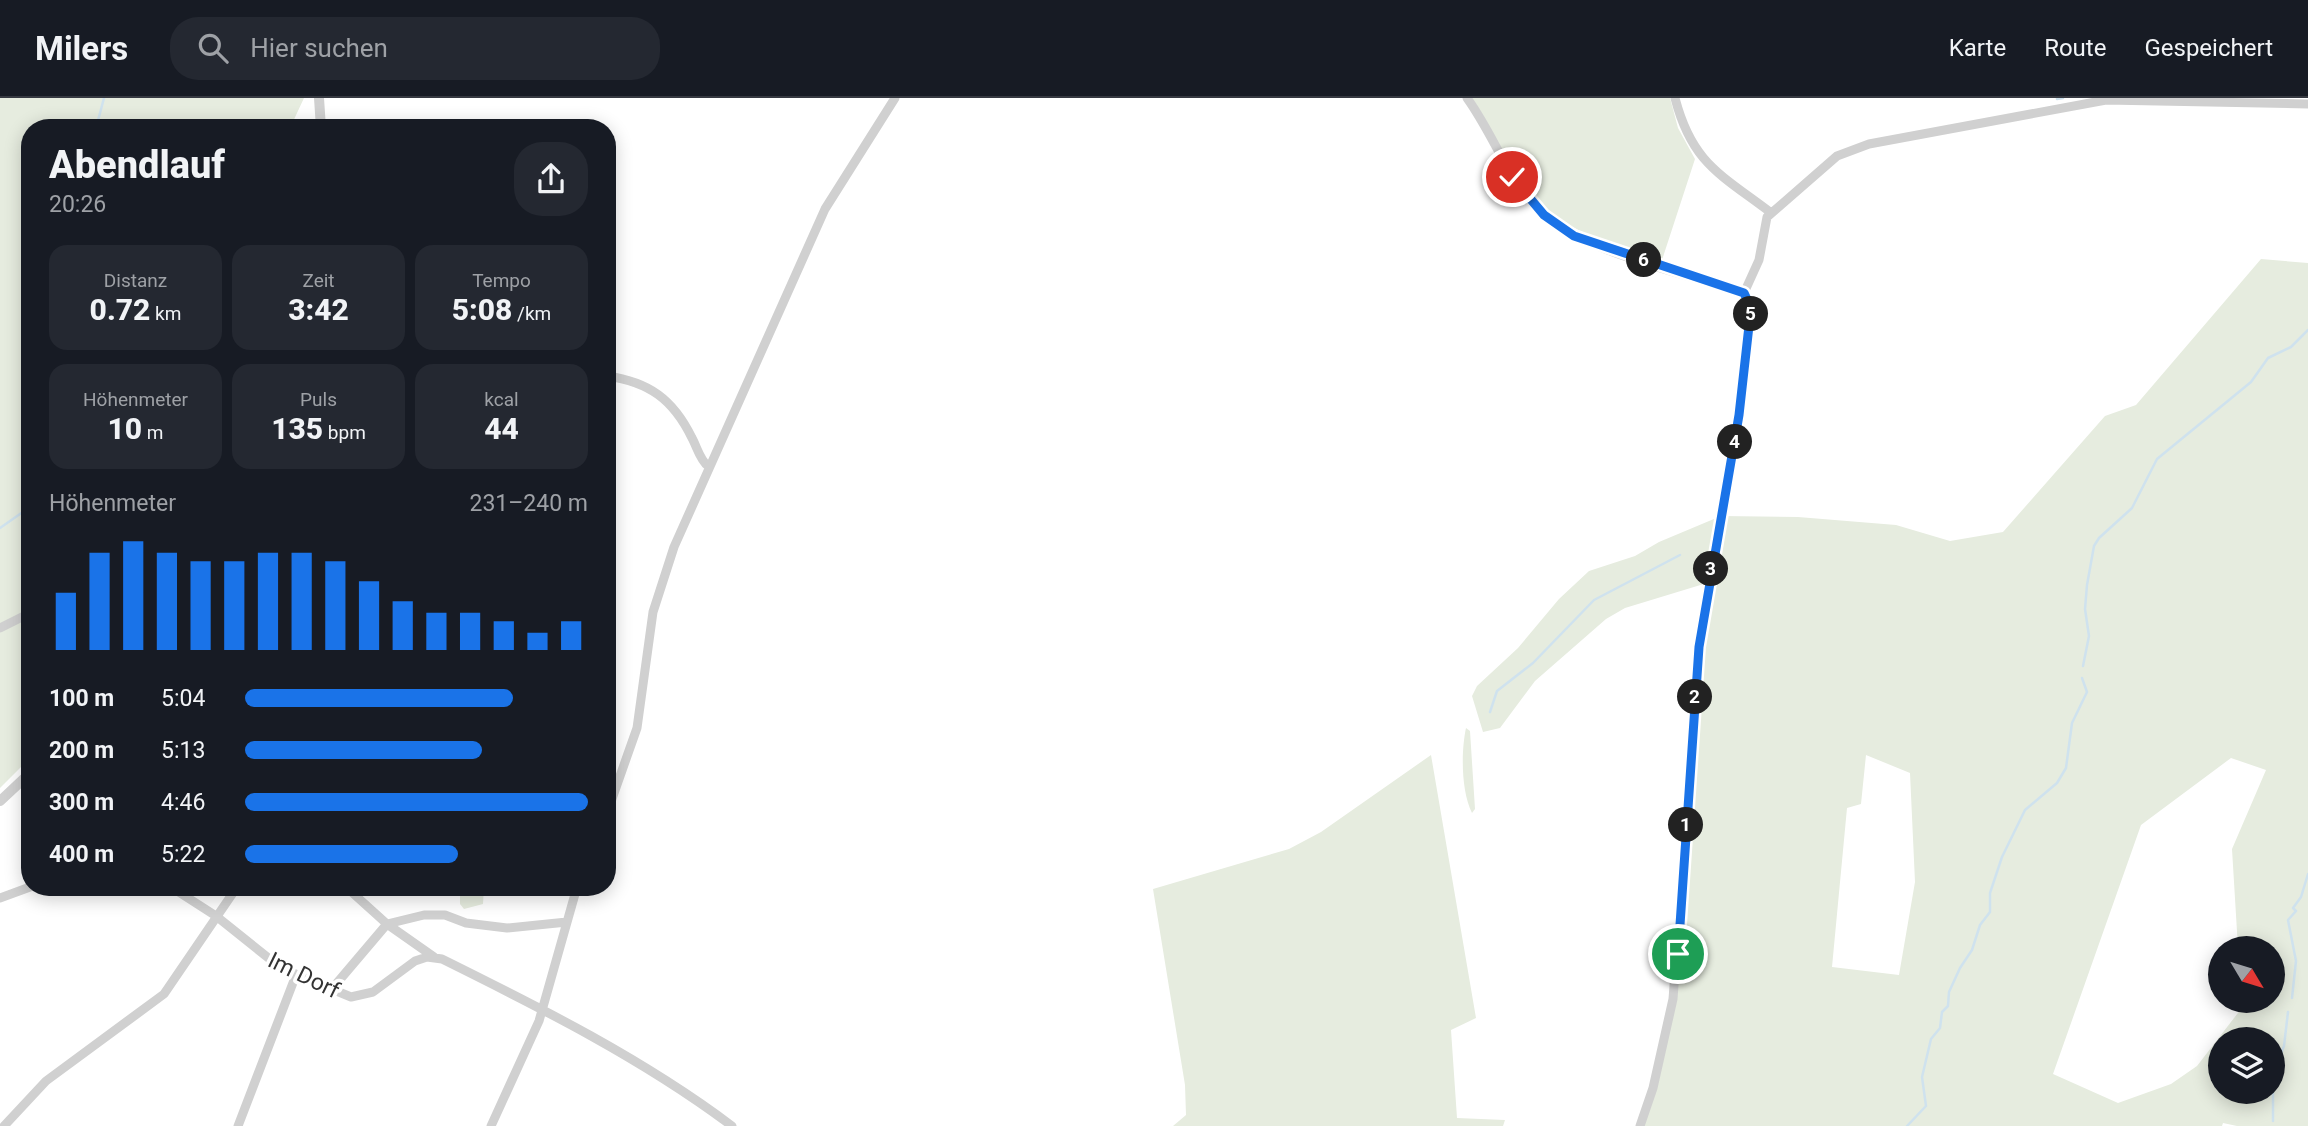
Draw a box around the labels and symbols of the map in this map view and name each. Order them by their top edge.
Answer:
pin [1482,147,1542,207]
pin: 6 [1626,242,1662,278]
pin: 5 [1734,296,1768,332]
pin: 4 [1718,424,1752,460]
pin: 3 [1694,552,1728,587]
pin: 2 [1678,680,1712,714]
pin: 1 [1668,808,1704,842]
pin [1648,924,1708,984]
north arrow [2208,936,2286,1013]
street label: Im Dorf [264,947,345,1005]

